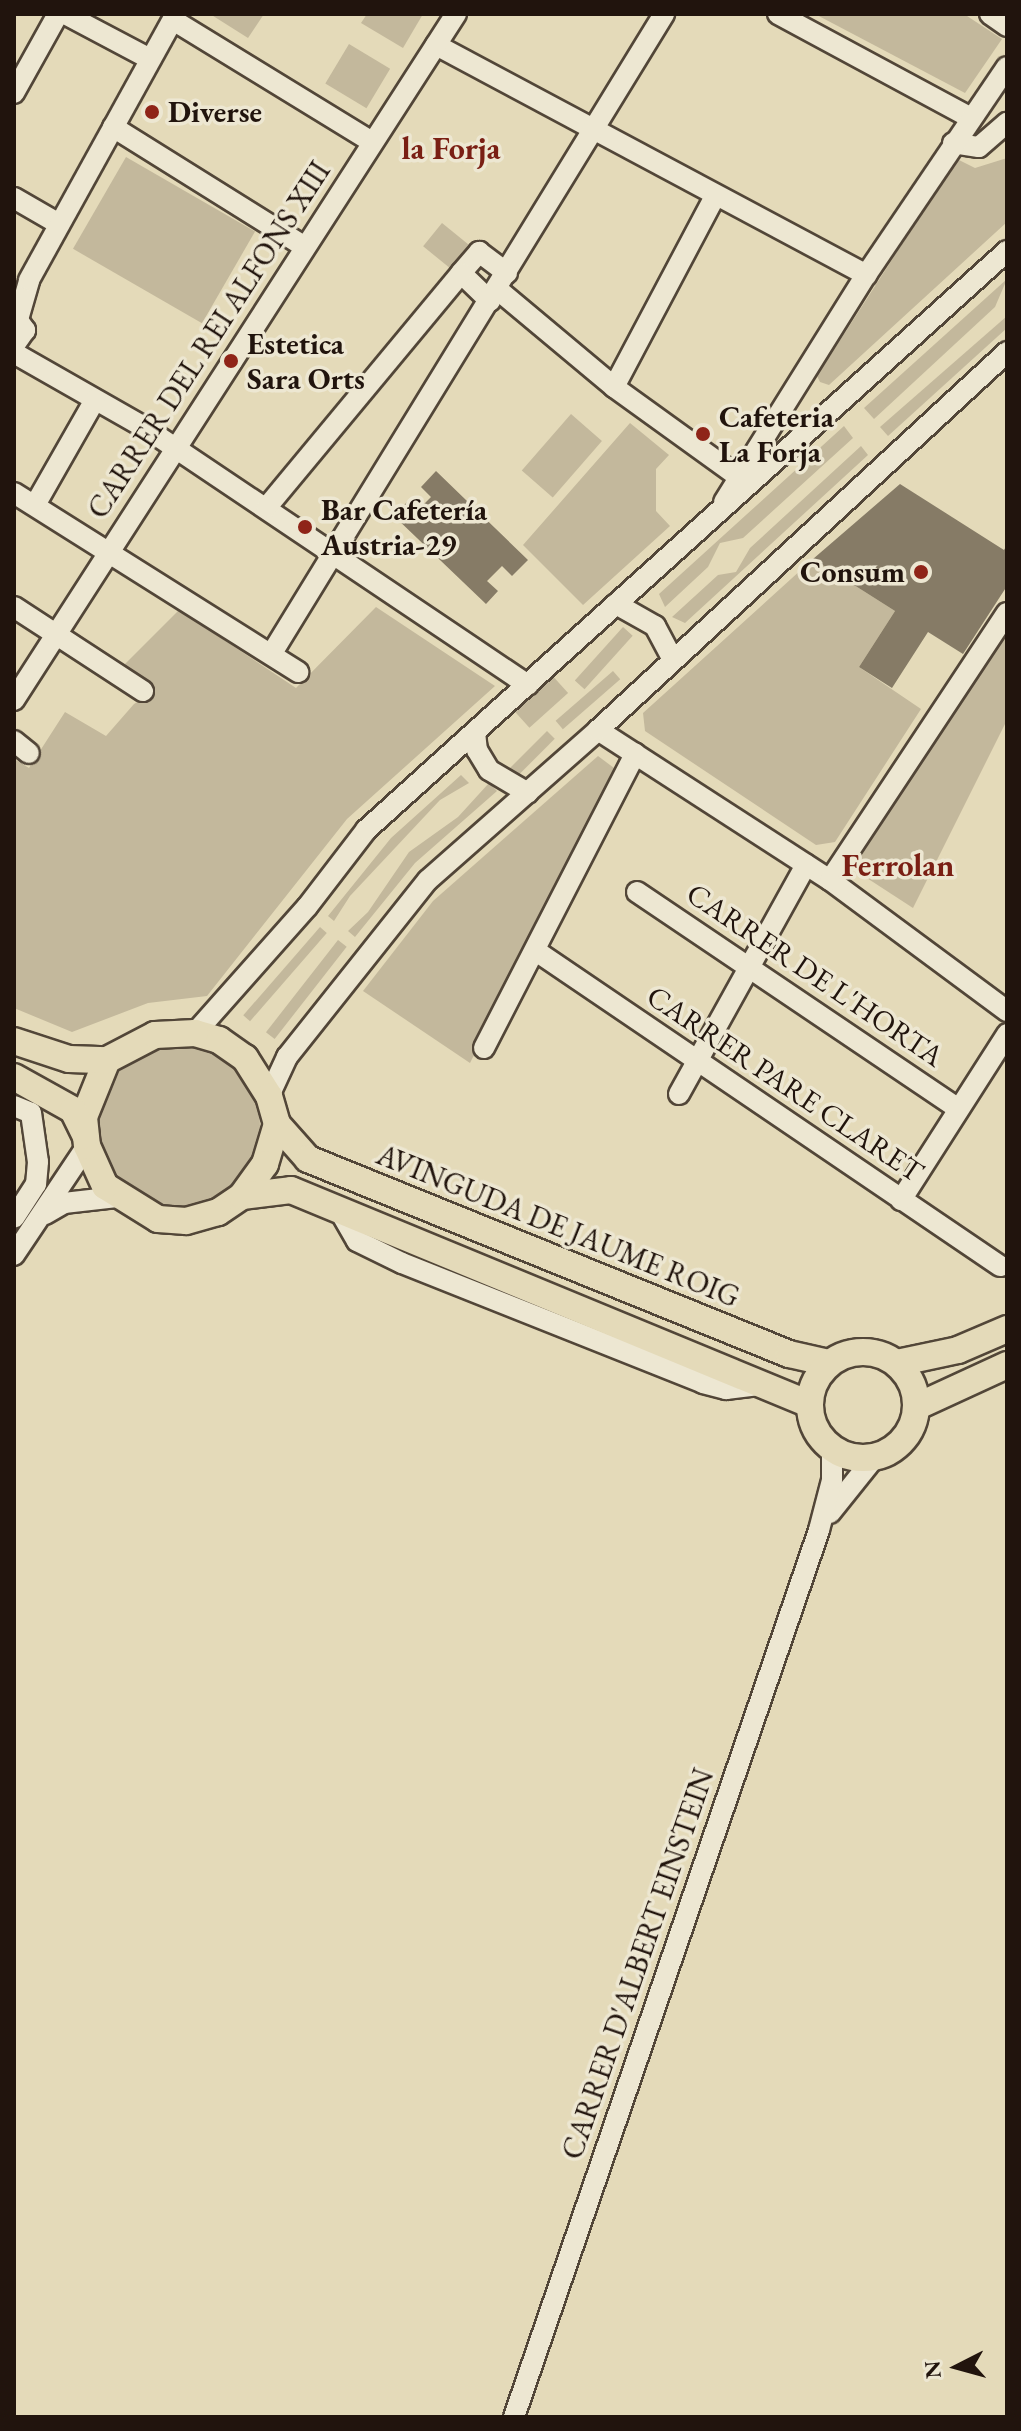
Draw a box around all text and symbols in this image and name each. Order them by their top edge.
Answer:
place label: Diverse [168,94,262,130]
marker: Diverse [143,103,161,121]
district label: la Forja [401,129,501,167]
street label: CARRER DEL REI ALFONS XIII [80,155,338,525]
place label: Estetica Sara Orts [247,326,365,396]
marker: Estetica Sara Orts [222,352,240,370]
place label: Cafeteria La Forja [719,399,834,470]
marker: Cafeteria La Forja [694,425,712,443]
place label: Bar Cafetería Austria-29 [321,492,487,562]
marker: Bar Cafetería Austria-29 [296,518,314,536]
place label: Consum [800,554,905,590]
marker: Consum [912,563,930,581]
district label: Ferrolan [842,846,954,884]
street label: CARRER DE L'HORTA [680,876,950,1074]
street label: CARRER PARE CLARET [640,978,930,1190]
street label: AVINGUDA DE JAUME ROIG [371,1137,745,1315]
street label: CARRER D'ALBERT EINSTEIN [554,1764,722,2164]
north arrow [917,2327,997,2407]
text: N [917,2359,948,2380]

